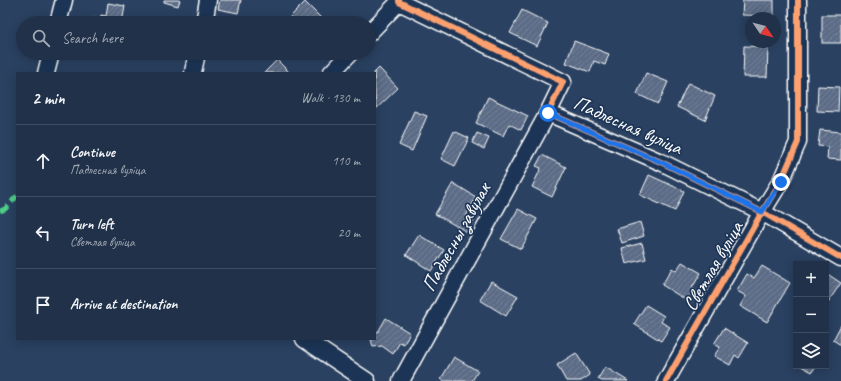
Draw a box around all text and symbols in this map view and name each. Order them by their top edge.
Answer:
north arrow [745,12,781,48]
search box [16,16,376,60]
icon: search [30,27,52,49]
text: Search here [62,29,123,48]
text: 2 min [32,88,65,109]
text: Walk · 130 m [301,90,360,106]
street label: Падлесная вуліца [570,90,687,161]
route start [539,104,557,122]
text: Continue [70,143,115,162]
icon: ahead [32,150,54,172]
text: 110 m [332,153,360,169]
text: Падлесная вуліца [70,162,145,178]
route end [772,173,790,191]
street label: Падлесны завулак [416,177,498,296]
text: Turn left [70,215,113,234]
street label: Светлая вуліца [677,216,749,315]
icon: left [32,222,54,244]
text: 20 m [338,225,360,241]
text: Светлая вуліца [70,234,135,250]
map controls [793,261,829,369]
button: + [793,261,829,297]
icon: arrive [32,294,54,316]
text: Arrive at destination [70,295,177,314]
button: − [793,297,829,333]
button: layers [793,333,829,369]

